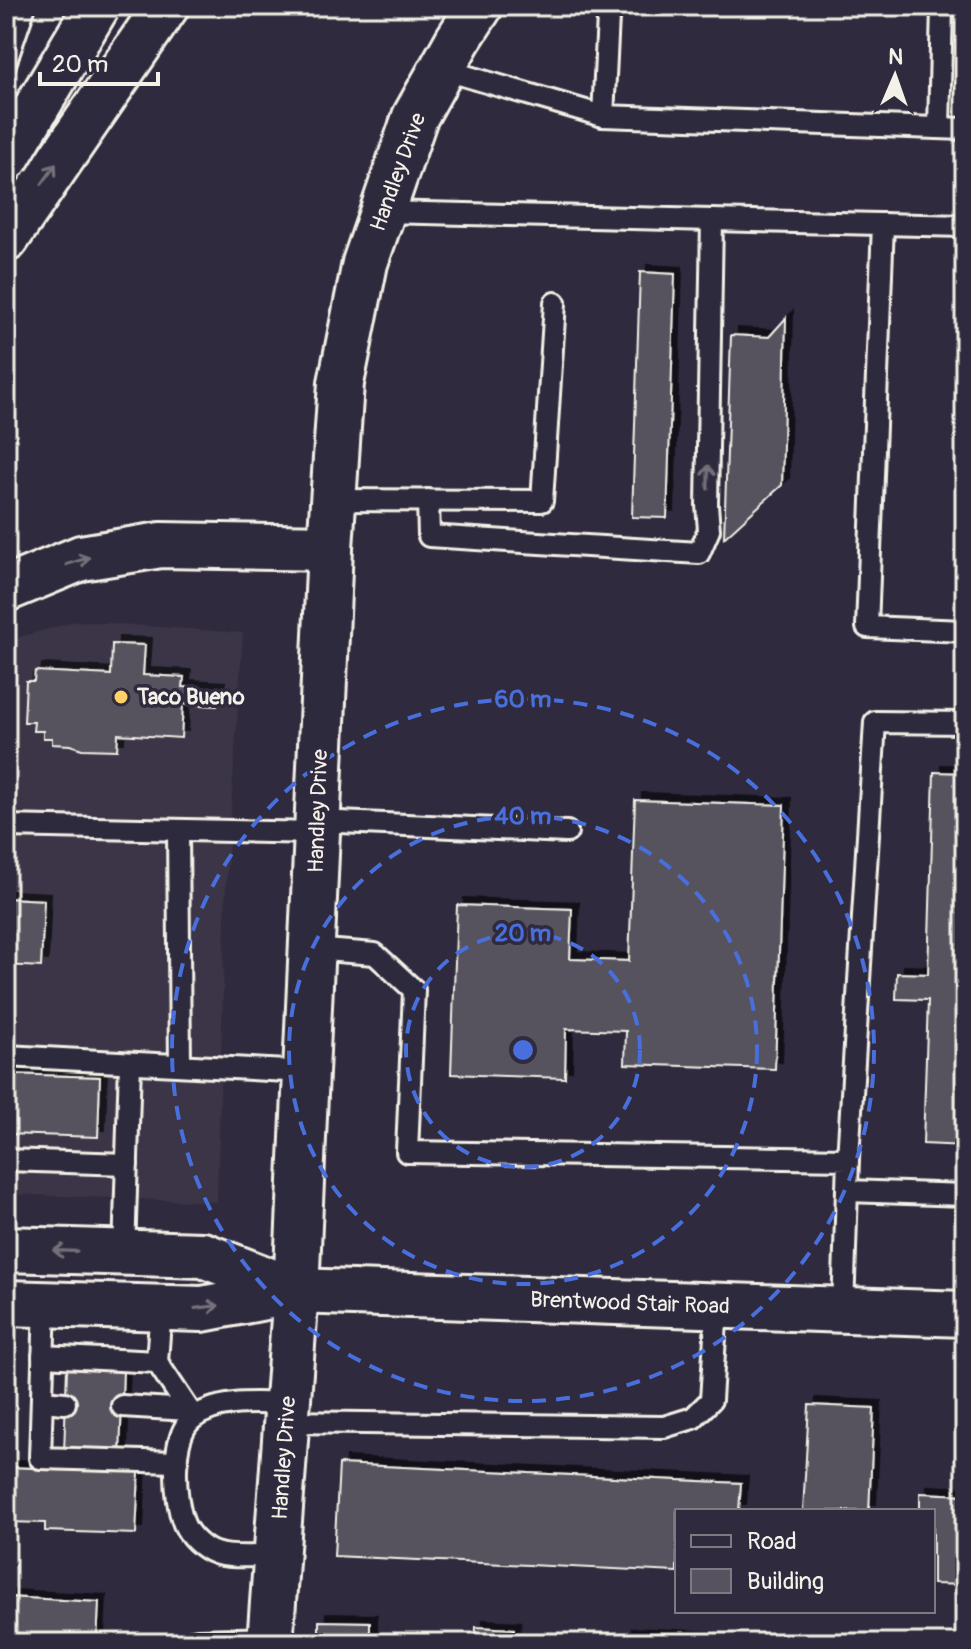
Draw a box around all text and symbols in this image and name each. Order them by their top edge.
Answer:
scale bar [40,36,158,86]
north arrow [855,36,935,116]
text: N [888,43,904,71]
text: 20 m [52,50,108,79]
street label: Handley Drive [364,109,432,235]
one-way arrow [41,164,57,186]
one-way arrow [700,464,716,491]
one-way arrow [66,552,91,567]
place label: Taco Bueno [136,683,245,711]
text: 60 m [495,685,551,714]
marker: Taco Bueno [112,688,130,706]
street label: Handley Drive [302,748,334,873]
text: 40 m [495,802,551,831]
text: 20 m [495,919,551,948]
centre of rings [509,1036,537,1064]
one-way arrow [52,1244,79,1259]
street label: Brentwood Stair Road [530,1286,730,1320]
one-way arrow [193,1299,219,1314]
street label: Handley Drive [266,1395,302,1521]
legend [675,1509,935,1613]
text: Road [747,1527,797,1556]
text: Building [747,1567,824,1596]

